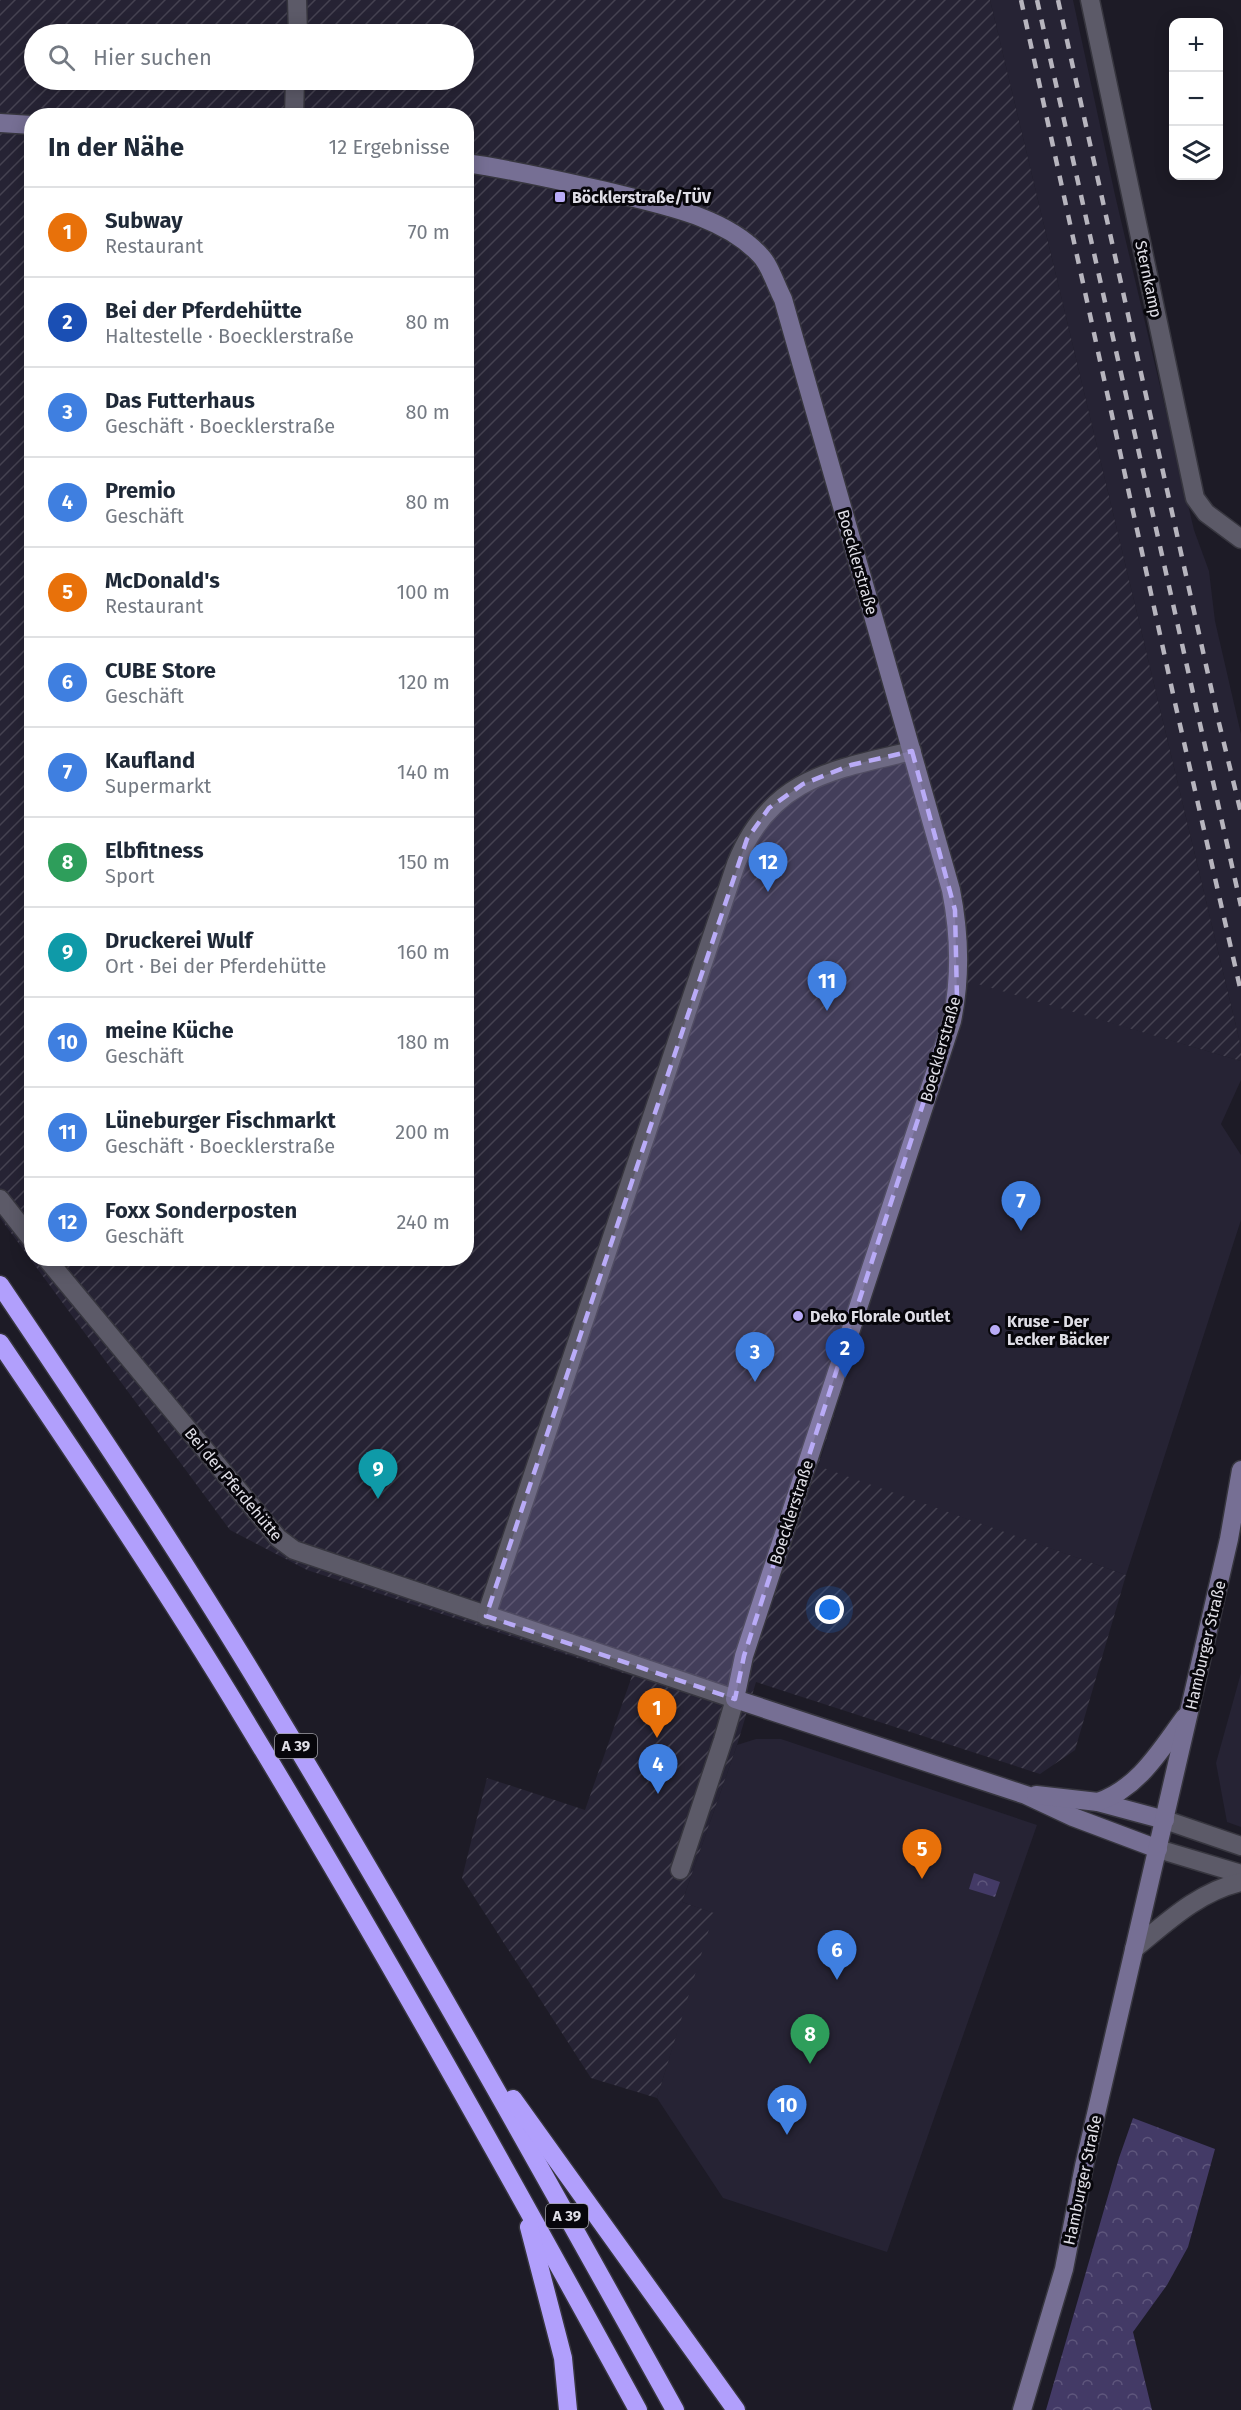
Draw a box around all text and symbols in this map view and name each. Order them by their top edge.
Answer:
map controls [1169,18,1223,180]
button: + [1169,18,1223,72]
search box [24,24,474,90]
icon: search [45,41,78,74]
text: Hier suchen [93,44,212,71]
button: − [1169,72,1223,126]
button: layers [1169,126,1223,180]
text: In der Nähe [48,132,184,163]
text: 12 Ergebnisse [329,135,450,159]
place label: Böcklerstraße/TÜV [572,187,712,207]
marker: Böcklerstraße/TÜV [553,190,567,204]
text: Subway [105,207,183,234]
text: 1 [63,220,72,244]
text: 70 m [408,220,450,244]
text: Restaurant [105,234,203,258]
street label: Sternkamp [1131,239,1166,319]
text: Bei der Pferdehütte [105,297,302,324]
text: 2 [62,310,73,334]
text: 80 m [405,310,450,334]
text: Haltestelle · Boecklerstraße [105,324,354,348]
text: Das Futterhaus [105,387,255,414]
text: 3 [62,400,73,424]
text: 80 m [405,400,450,424]
text: Geschäft · Boecklerstraße [105,414,335,438]
text: Premio [105,477,176,504]
text: 4 [62,490,73,514]
text: 80 m [405,490,450,514]
text: Geschäft [105,504,184,528]
street label: Boecklerstraße [833,507,882,617]
text: McDonald's [105,567,220,594]
text: 5 [62,580,73,604]
text: 100 m [397,580,450,604]
text: Restaurant [105,594,203,618]
text: CUBE Store [105,657,216,684]
text: 6 [62,670,73,694]
text: 120 m [398,670,450,694]
text: Geschäft [105,684,184,708]
text: Kaufland [105,747,195,774]
text: 7 [63,760,72,784]
text: 140 m [397,760,450,784]
text: Supermarkt [105,774,211,798]
text: Elbfitness [105,837,204,864]
pin: 12 [748,842,788,892]
text: 8 [62,850,73,874]
text: 150 m [398,850,450,874]
text: Sport [105,864,154,888]
text: Druckerei Wulf [105,927,252,954]
text: 9 [62,940,73,964]
text: 160 m [397,940,450,964]
text: Ort · Bei der Pferdehütte [105,954,326,978]
pin: 11 [808,962,846,1011]
street label: Boecklerstraße [916,994,965,1104]
text: meine Küche [105,1017,234,1044]
text: 10 [57,1030,78,1054]
text: 180 m [397,1030,450,1054]
text: Geschäft [105,1044,184,1068]
text: Lüneburger Fischmarkt [105,1107,336,1134]
text: 11 [58,1120,77,1144]
text: 200 m [395,1120,450,1144]
text: Geschäft · Boecklerstraße [105,1134,335,1158]
pin: 7 [1002,1182,1040,1231]
text: Foxx Sonderposten [105,1197,297,1224]
text: 12 [58,1210,77,1234]
text: 240 m [396,1210,450,1234]
text: Geschäft [105,1224,184,1248]
place label: Deko Florale Outlet [810,1307,951,1326]
marker: Deko Florale Outlet [791,1309,805,1323]
place label: Kruse - Der Lecker Bäcker [1007,1312,1110,1349]
marker: Kruse - Der Lecker Bäcker [988,1323,1002,1337]
pin: 2 [826,1328,864,1378]
pin: 3 [736,1332,774,1382]
street label: Bei der Pferdehütte [181,1424,286,1545]
pin: 9 [358,1450,398,1499]
street label: Boecklerstraße [766,1458,817,1567]
street label: Hamburger Straße [1181,1579,1230,1712]
your location [815,1595,844,1624]
pin: 1 [638,1688,676,1738]
road number: A 39 [275,1734,317,1758]
pin: 4 [638,1744,678,1794]
pin: 5 [902,1830,942,1879]
pin: 6 [818,1930,856,1980]
pin: 8 [790,2014,830,2064]
pin: 10 [768,2086,806,2135]
street label: Hamburger Straße [1059,2113,1106,2247]
road number: A 39 [546,2204,588,2228]

